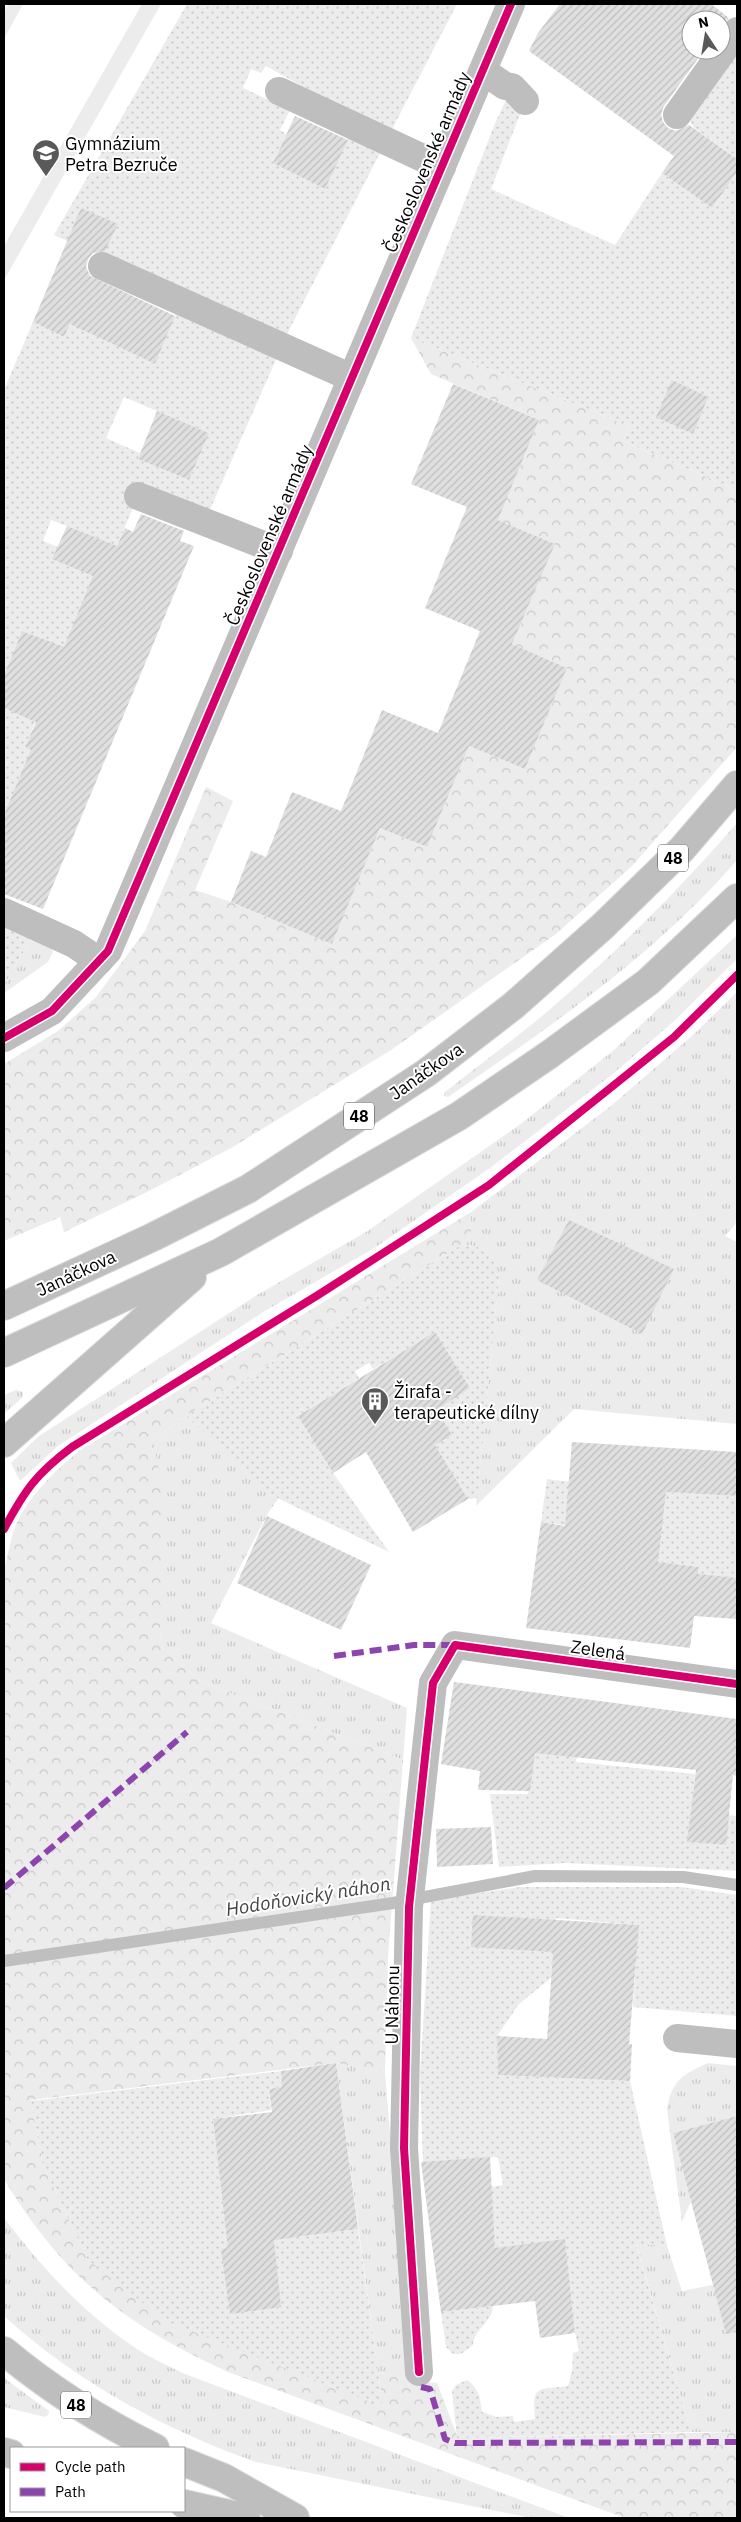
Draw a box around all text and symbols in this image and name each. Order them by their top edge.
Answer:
north arrow [681,10,731,60]
text: N [696,12,710,32]
street label: Československé armády [377,68,476,256]
place label: Gymnázium Petra Bezruče [65,132,178,176]
school or university icon: Gymnázium Petra Bezruče [31,138,61,177]
street label: Československé armády [219,441,318,629]
road number: 48 [658,844,688,871]
street label: Janáčkova [385,1037,468,1105]
road number: 48 [344,1102,374,1130]
street label: Janáčkova [33,1244,120,1301]
place label: Žirafa - terapeutické dílny [394,1380,539,1424]
building icon: Žirafa - terapeutické dílny [360,1386,390,1425]
street label: Zelená [569,1635,627,1665]
water label: Hodoňovický náhon [224,1871,392,1921]
street label: U Náhonu [380,1965,404,2045]
road number: 48 [61,2392,91,2418]
legend [10,2447,185,2512]
text: Cycle path [55,2457,126,2476]
text: Path [55,2482,86,2501]

